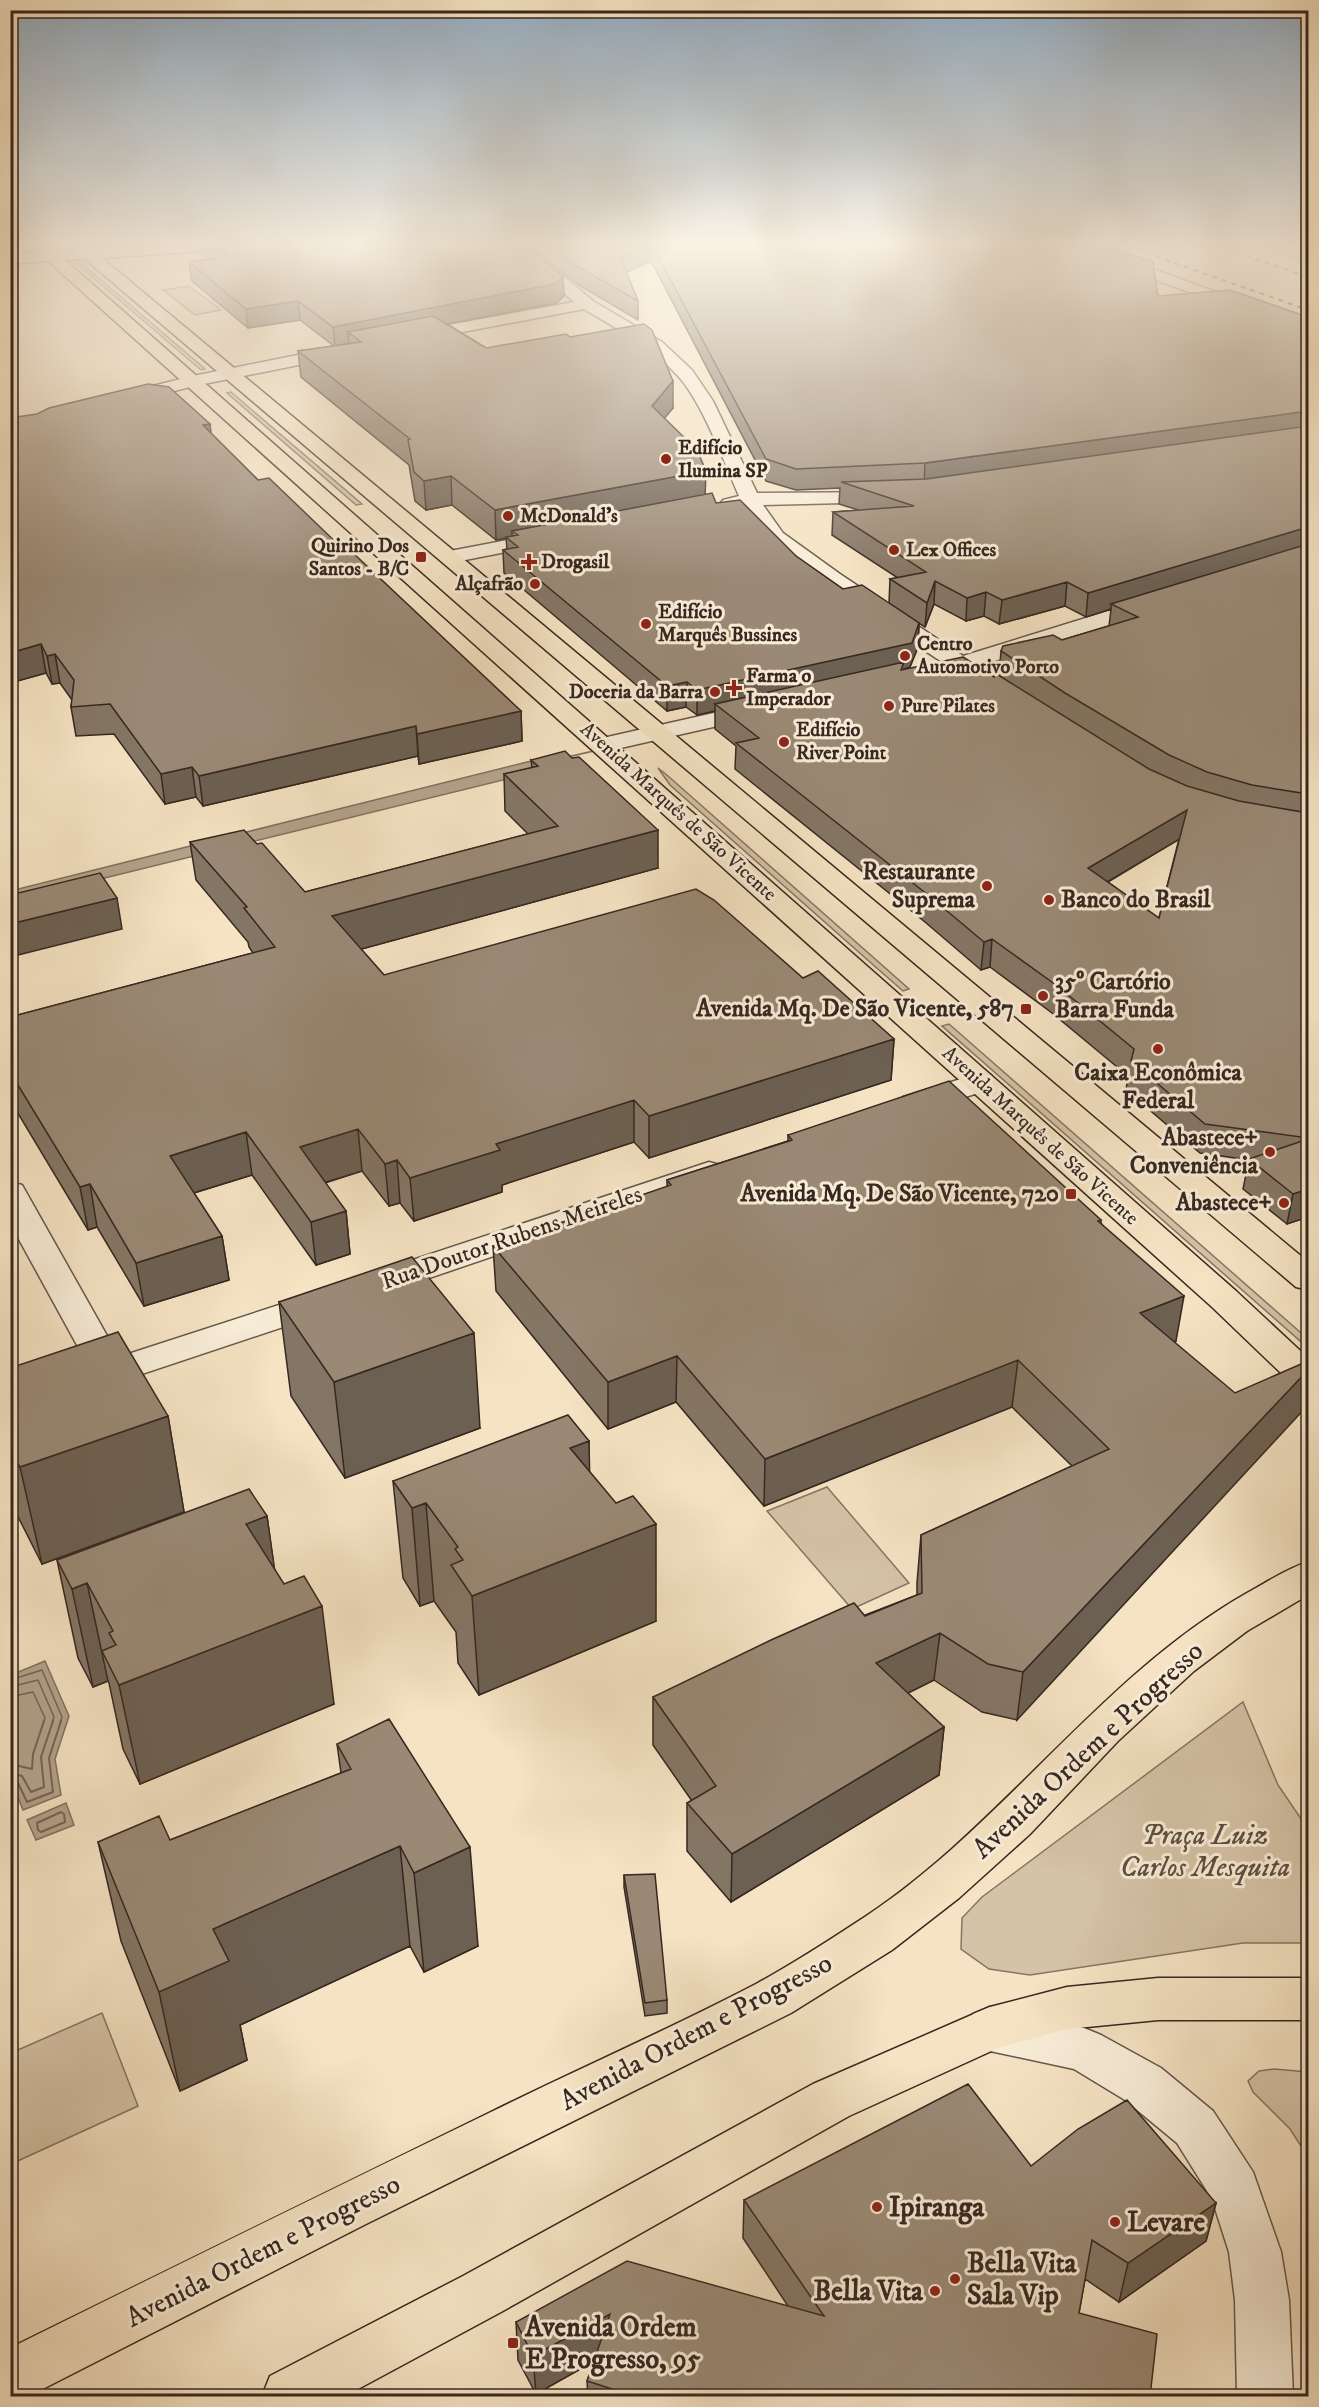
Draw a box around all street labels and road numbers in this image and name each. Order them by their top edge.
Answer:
street label: Avenida Marquês de São Vicente [575,717,781,907]
street label: Avenida Marquês de São Vicente [937,1041,1143,1231]
street label: Rua Doutor Rubens Meireles [378,1179,646,1297]
street label: Avenida Ordem e Progresso [965,1634,1211,1866]
street label: Avenida Ordem e Progresso [554,1945,838,2119]
street label: Avenida Ordem e Progresso [120,2167,406,2335]

